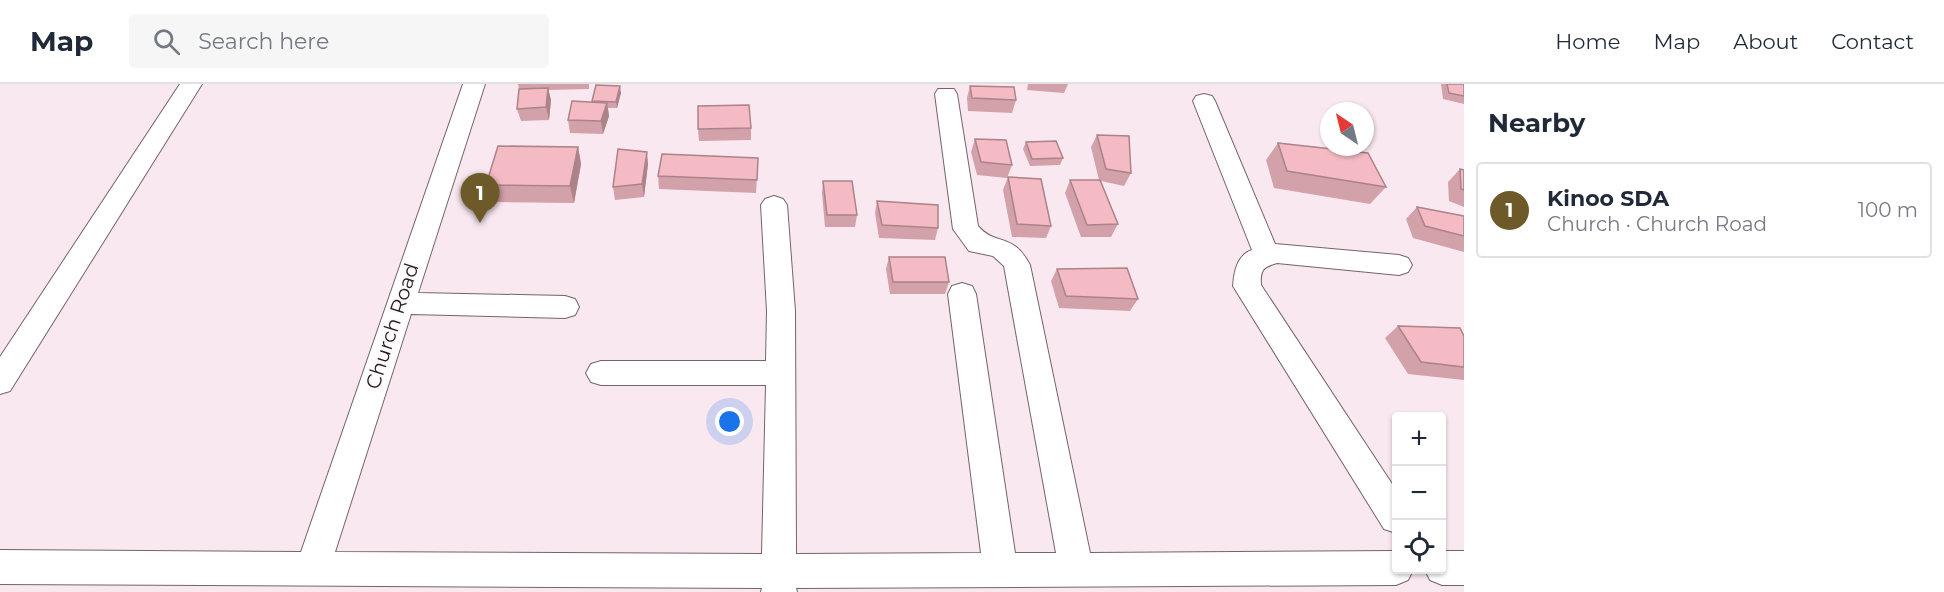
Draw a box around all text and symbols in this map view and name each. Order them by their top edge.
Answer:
search box [129,14,549,68]
text: Map [30,24,93,58]
icon: search [150,25,183,58]
text: Search here [198,28,329,55]
text: Home [1555,29,1620,54]
text: Map [1653,29,1700,54]
text: About [1733,29,1798,54]
text: Contact [1831,29,1914,54]
north arrow [1320,102,1374,156]
text: Nearby [1488,107,1585,139]
pin: 1 [460,174,500,223]
text: Kinoo SDA [1547,185,1669,212]
text: 1 [1506,198,1513,222]
text: 100 m [1858,198,1918,222]
text: Church · Church Road [1547,212,1767,236]
street label: Church Road [360,260,424,392]
your location [715,407,744,436]
map controls [1392,412,1446,574]
button: + [1392,412,1446,466]
button: − [1392,466,1446,520]
button: locate [1392,520,1446,574]

